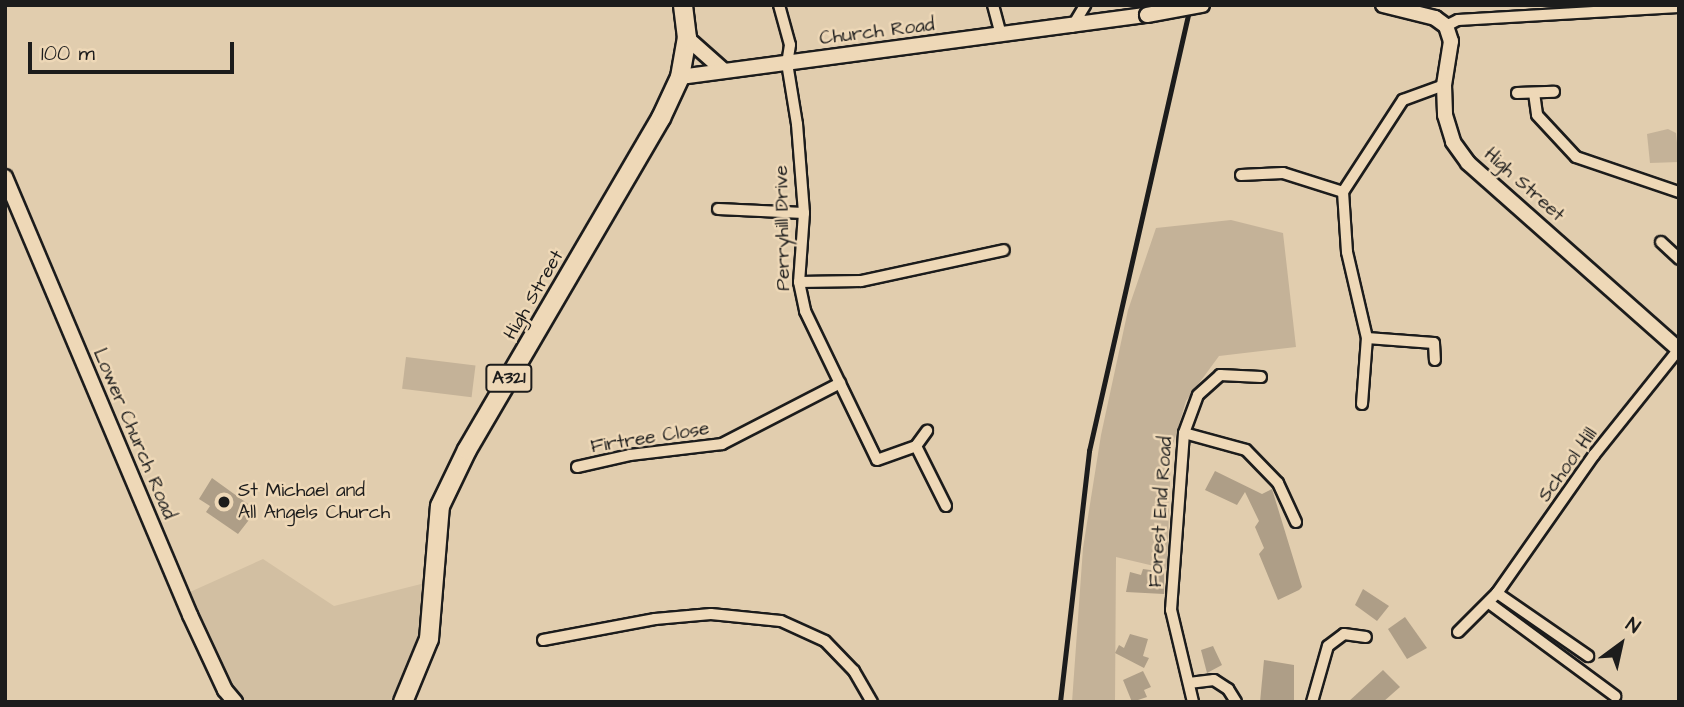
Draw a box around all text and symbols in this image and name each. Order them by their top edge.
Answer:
street label: Church Road [818,14,936,50]
scale bar [32,28,238,72]
text: 100 m [41,39,95,68]
street label: High Street [1479,143,1569,227]
street label: Perryhill Drive [771,165,795,291]
street label: High Street [499,246,569,344]
street label: Lower Church Road [88,345,180,523]
road number: A321 [484,364,534,392]
street label: Firtree Close [589,417,711,459]
street label: School Hill [1534,424,1602,506]
street label: Forest End Road [1144,436,1178,588]
place label: St Michael and All Angels Church [238,480,390,524]
marker: St Michael and All Angels Church [216,494,232,510]
north arrow [1586,609,1656,679]
text: N [1620,611,1645,641]

